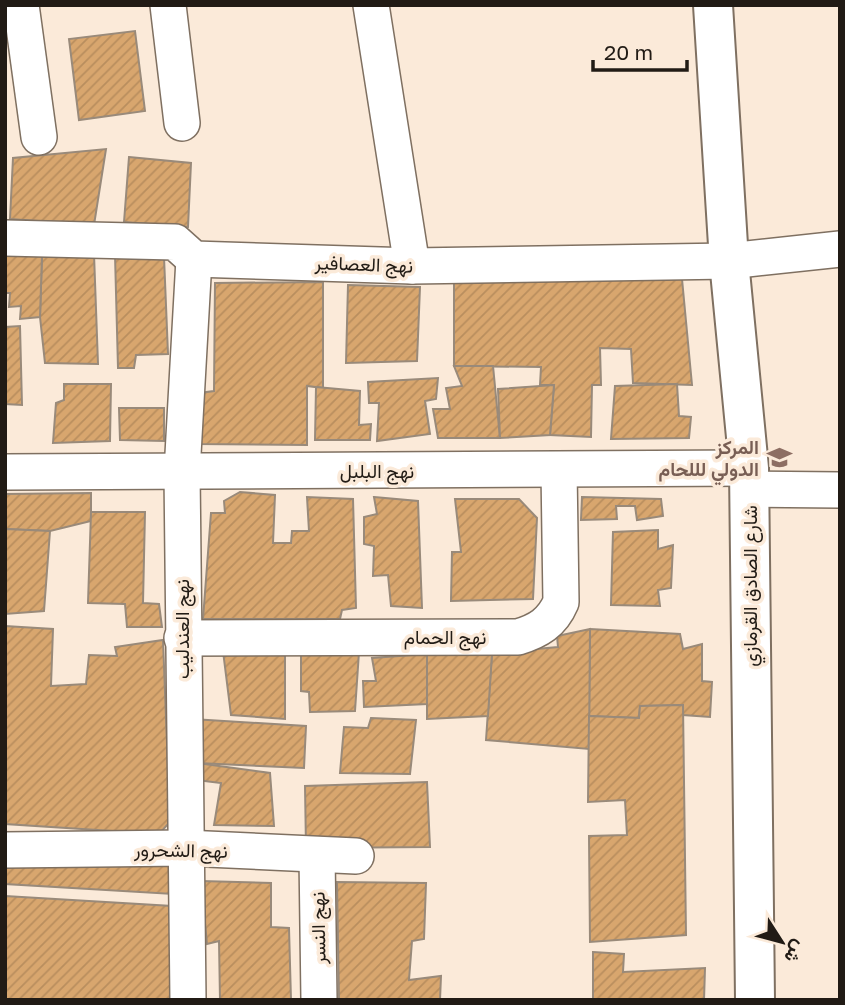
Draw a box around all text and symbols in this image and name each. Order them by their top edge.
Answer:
scale bar [593,28,688,72]
text: 20 m [604,39,653,65]
street label: نهج العصافير [313,250,414,280]
place label: المركز الدولي لللحام [659,435,759,486]
school or university icon: المركز الدولي لللحام [765,444,793,472]
street label: نهج البلبل [340,459,414,485]
street label: شارع الصادق القرمازي [738,505,766,667]
street label: نهج العندليب [170,579,196,679]
street label: نهج الحمام [404,625,486,651]
street label: نهج الشحرور [133,837,228,865]
street label: نهج النسر [305,892,333,965]
north arrow [747,907,817,977]
text: ش [779,936,812,968]

